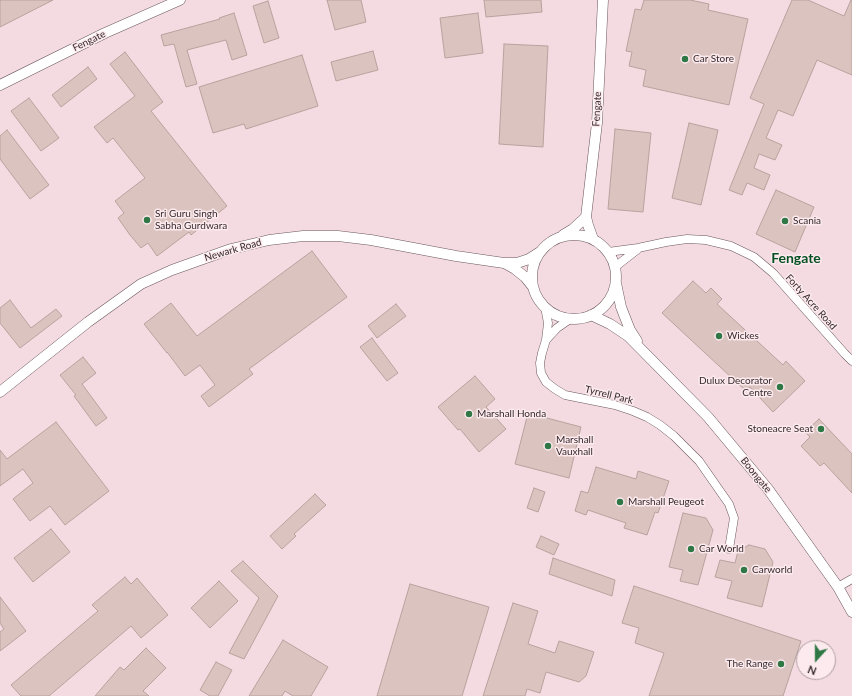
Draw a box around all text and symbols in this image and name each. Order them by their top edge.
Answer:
street label: Fengate [71,28,107,54]
place label: Car Store [693,53,734,65]
marker: Car Store [680,54,690,64]
street label: Fengate [590,91,604,127]
place label: Sri Guru Singh Sabha Gurdwara [155,208,227,232]
marker: Sri Guru Singh Sabha Gurdwara [142,215,152,225]
place label: Scania [793,215,821,227]
marker: Scania [780,216,790,226]
street label: Newark Road [203,236,263,264]
district label: Fengate [771,250,821,266]
street label: Forty Acre Road [783,272,839,332]
place label: Wickes [727,330,759,342]
marker: Wickes [714,331,724,341]
place label: Dulux Decorator Centre [699,375,772,398]
marker: Dulux Decorator Centre [775,382,785,392]
street label: Tyrrell Park [584,383,634,407]
place label: Marshall Honda [477,408,546,420]
marker: Marshall Honda [464,409,474,419]
place label: Stoneacre Seat [748,423,813,435]
marker: Stoneacre Seat [816,424,826,434]
place label: Marshall Vauxhall [556,434,593,458]
marker: Marshall Vauxhall [543,441,553,451]
street label: Boongate [738,455,774,495]
place label: Marshall Peugeot [628,496,704,508]
marker: Marshall Peugeot [615,497,625,507]
place label: Car World [699,543,744,555]
marker: Car World [686,544,696,554]
place label: Carworld [752,564,792,576]
marker: Carworld [739,565,749,575]
north arrow [796,640,836,680]
place label: The Range [727,658,773,670]
marker: The Range [776,659,786,669]
text: N [806,663,818,678]

